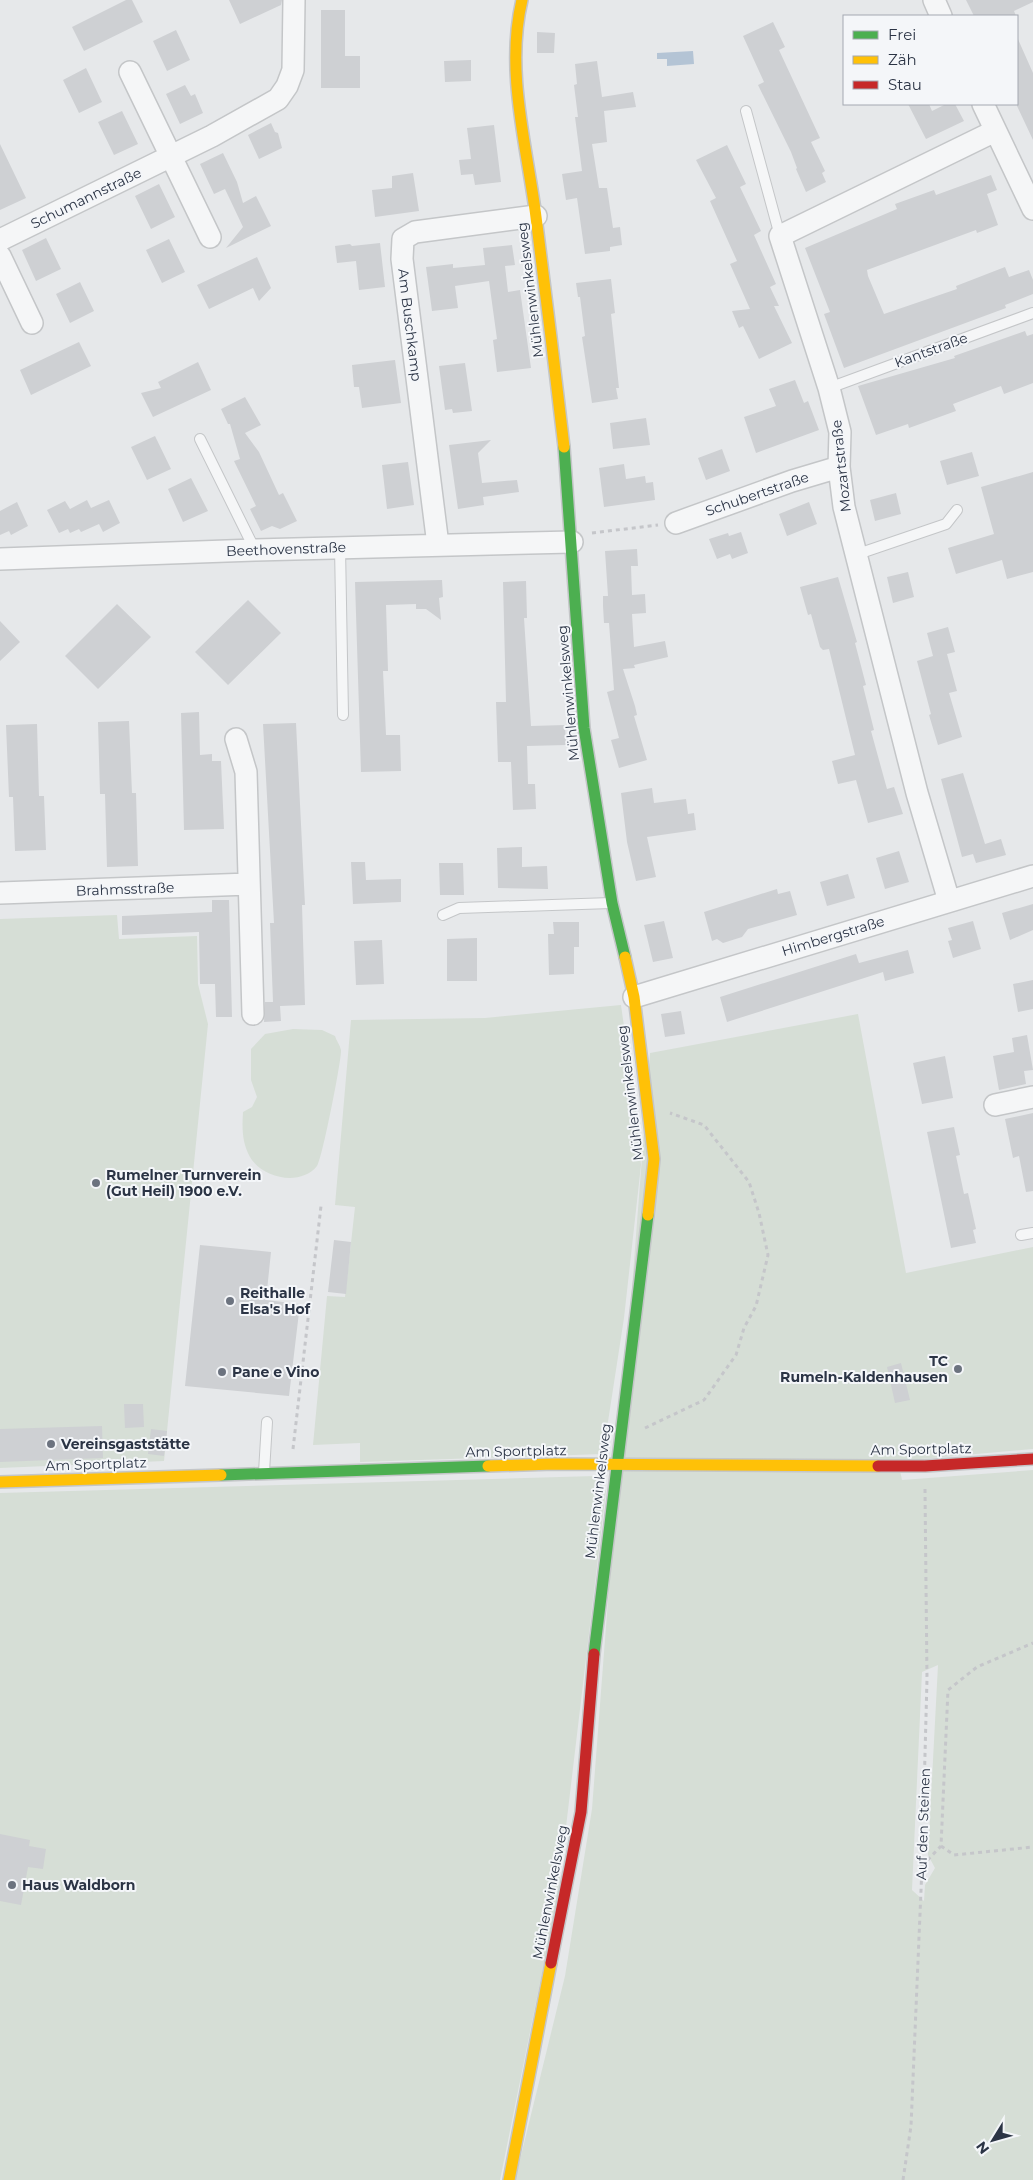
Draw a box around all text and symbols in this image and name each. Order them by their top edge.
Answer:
legend [843,15,1018,105]
text: Frei [888,25,916,44]
text: Zäh [888,50,917,69]
text: Stau [888,75,922,94]
street label: Schumannstraße [28,163,144,233]
street label: Mühlenwinkelsweg [513,221,547,359]
street label: Am Buschkamp [394,268,426,382]
street label: Kantstraße [892,328,970,372]
street label: Mozartstraße [827,419,855,513]
street label: Schubertstraße [703,468,811,520]
street label: Beethovenstraße [226,538,346,560]
street label: Mühlenwinkelsweg [553,624,583,762]
street label: Brahmsstraße [75,878,175,900]
street label: Himbergstraße [779,912,887,960]
street label: Mühlenwinkelsweg [613,1024,647,1162]
place label: Rumelner Turnverein (Gut Heil) 1900 e.V. [106,1166,262,1200]
marker: Rumelner Turnverein (Gut Heil) 1900 e.V. [90,1177,102,1189]
place label: Reithalle Elsa's Hof [240,1284,311,1318]
marker: Reithalle Elsa's Hof [224,1295,236,1307]
place label: TC Rumeln-Kaldenhausen [780,1352,948,1386]
place label: Pane e Vino [232,1363,319,1381]
marker: TC Rumeln-Kaldenhausen [952,1363,964,1375]
marker: Pane e Vino [216,1366,228,1378]
street label: Mühlenwinkelsweg [581,1422,615,1560]
place label: Vereinsgaststätte [60,1435,190,1453]
marker: Vereinsgaststätte [45,1438,57,1450]
street label: Am Sportplatz [870,1439,972,1459]
street label: Am Sportplatz [465,1441,567,1461]
street label: Am Sportplatz [45,1453,147,1475]
street label: Auf den Steinen [912,1768,934,1880]
street label: Mühlenwinkelsweg [528,1823,572,1961]
place label: Haus Waldborn [22,1876,136,1894]
marker: Haus Waldborn [6,1879,18,1891]
north arrow [968,2115,1018,2165]
text: N [972,2138,993,2158]

